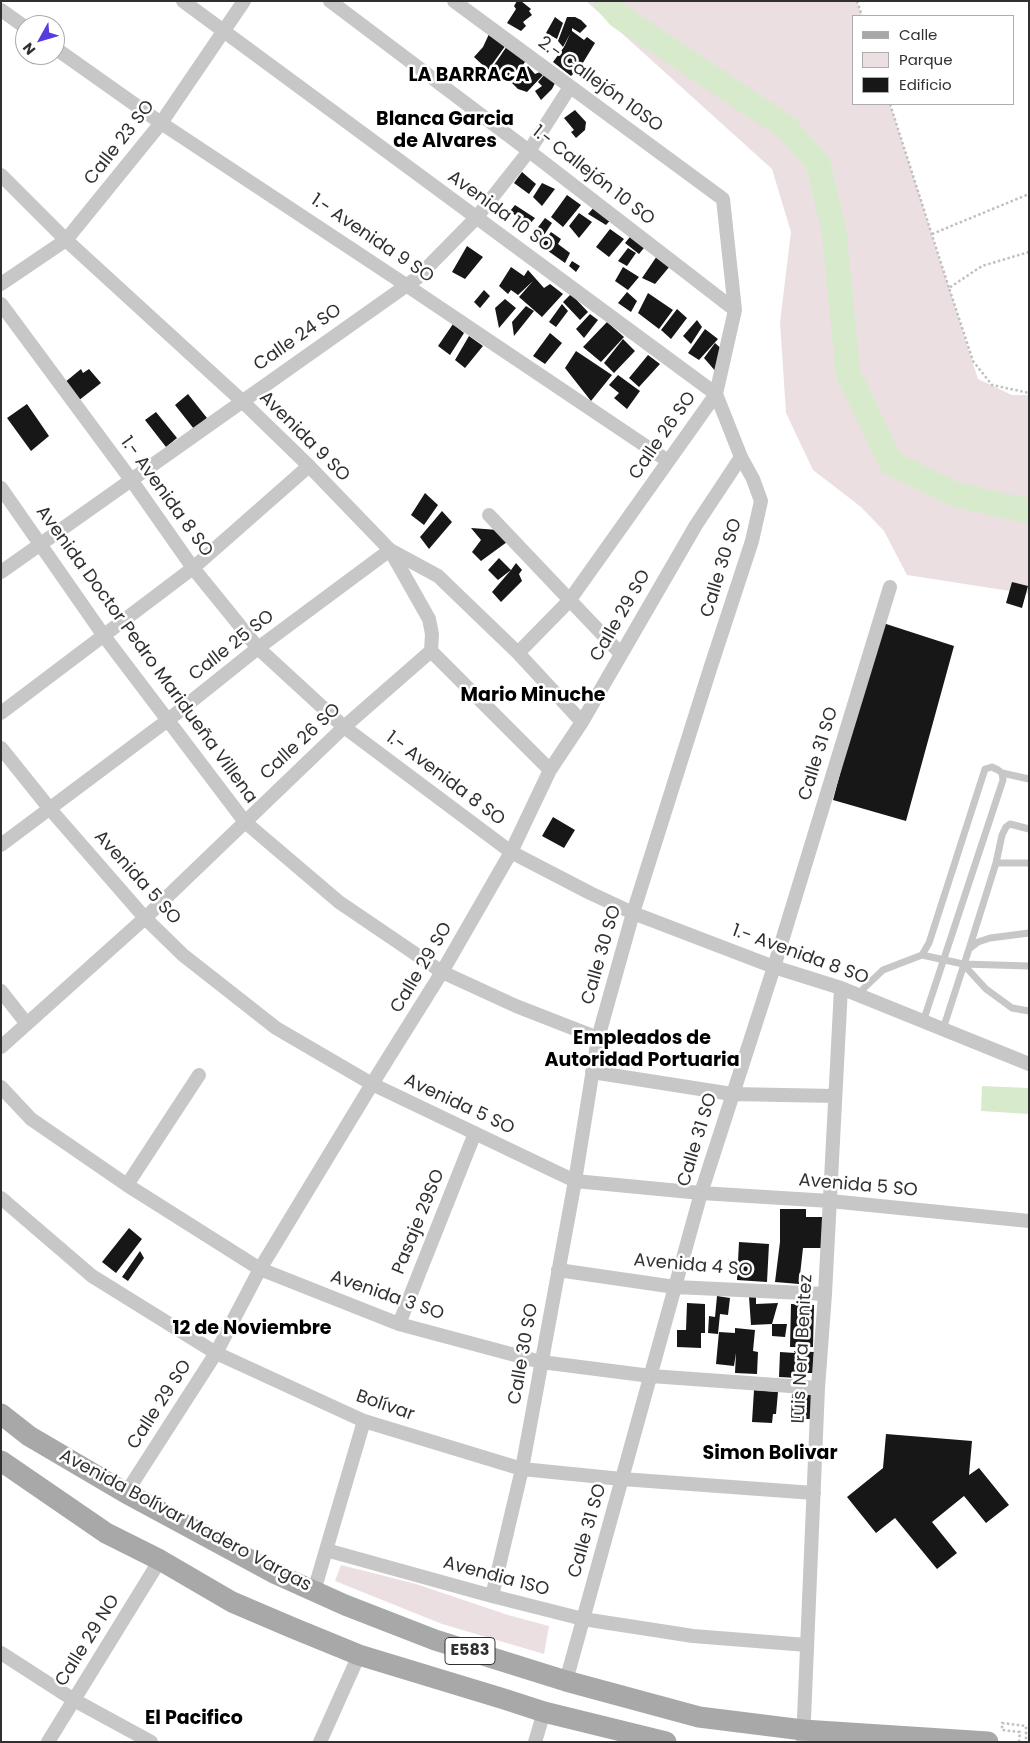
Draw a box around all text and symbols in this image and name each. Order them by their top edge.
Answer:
north arrow [15,15,65,65]
legend [852,15,1015,105]
text: Calle [899,24,937,45]
street label: 2.- Callejón 10SO [533,32,667,138]
text: N [18,38,40,59]
text: Parque [899,49,952,70]
district label: LA BARRACA [409,65,529,87]
text: Edificio [899,74,952,95]
street label: Calle 23 SO [80,96,160,190]
district label: Blanca Garcia de Alvares [376,109,514,153]
street label: 1.- Callejón 10 SO [528,122,658,230]
street label: Avenida 10 SO [443,167,557,257]
street label: 1.- Avenida 9 SO [306,190,438,288]
street label: Calle 24 SO [250,300,346,376]
street label: Avenida 9 SO [254,387,354,487]
street label: Calle 26 SO [625,388,701,484]
street label: 1.- Avenida 8 SO [115,433,217,561]
street label: Avenida Doctor Pedro Maridueña Villena [31,502,261,808]
street label: Calle 30 SO [697,516,747,620]
street label: Calle 29 SO [586,566,656,666]
street label: Calle 25 SO [185,606,279,686]
district label: Mario Minuche [461,685,605,707]
street label: Calle 26 SO [256,699,346,785]
street label: Calle 31 SO [795,705,843,803]
street label: 1.- Avenida 8 SO [381,727,509,831]
street label: Avenida 5 SO [89,826,185,930]
street label: Calle 30 SO [578,903,626,1007]
street label: Calle 29 SO [386,919,458,1017]
street label: 1.- Avenida 8 SO [729,920,871,990]
district label: Empleados de Autoridad Portuaria [544,1028,740,1072]
street label: Avenida 5 SO [400,1070,518,1140]
street label: Calle 31 SO [674,1091,722,1189]
street label: Pasaje 29SO [388,1167,450,1277]
street label: Avenida 5 SO [798,1170,918,1202]
street label: Avenida 4 SO [633,1250,753,1282]
street label: Avenida 3 SO [327,1266,447,1326]
street label: Luis Nera Benitez [788,1274,818,1424]
street label: Calle 30 SO [504,1302,544,1406]
district label: 12 de Noviembre [172,1318,332,1340]
street label: Calle 29 SO [123,1356,197,1454]
street label: Bolívar [353,1386,417,1426]
district label: Simon Bolivar [702,1443,838,1465]
street label: Avenida Bolívar Madero Vargas [55,1445,315,1597]
street label: Calle 31 SO [564,1482,612,1580]
street label: Avendia 1SO [441,1552,551,1602]
street label: Calle 29 NO [51,1591,125,1691]
road number: E583 [445,1638,495,1664]
district label: El Pacifico [145,1708,243,1730]

